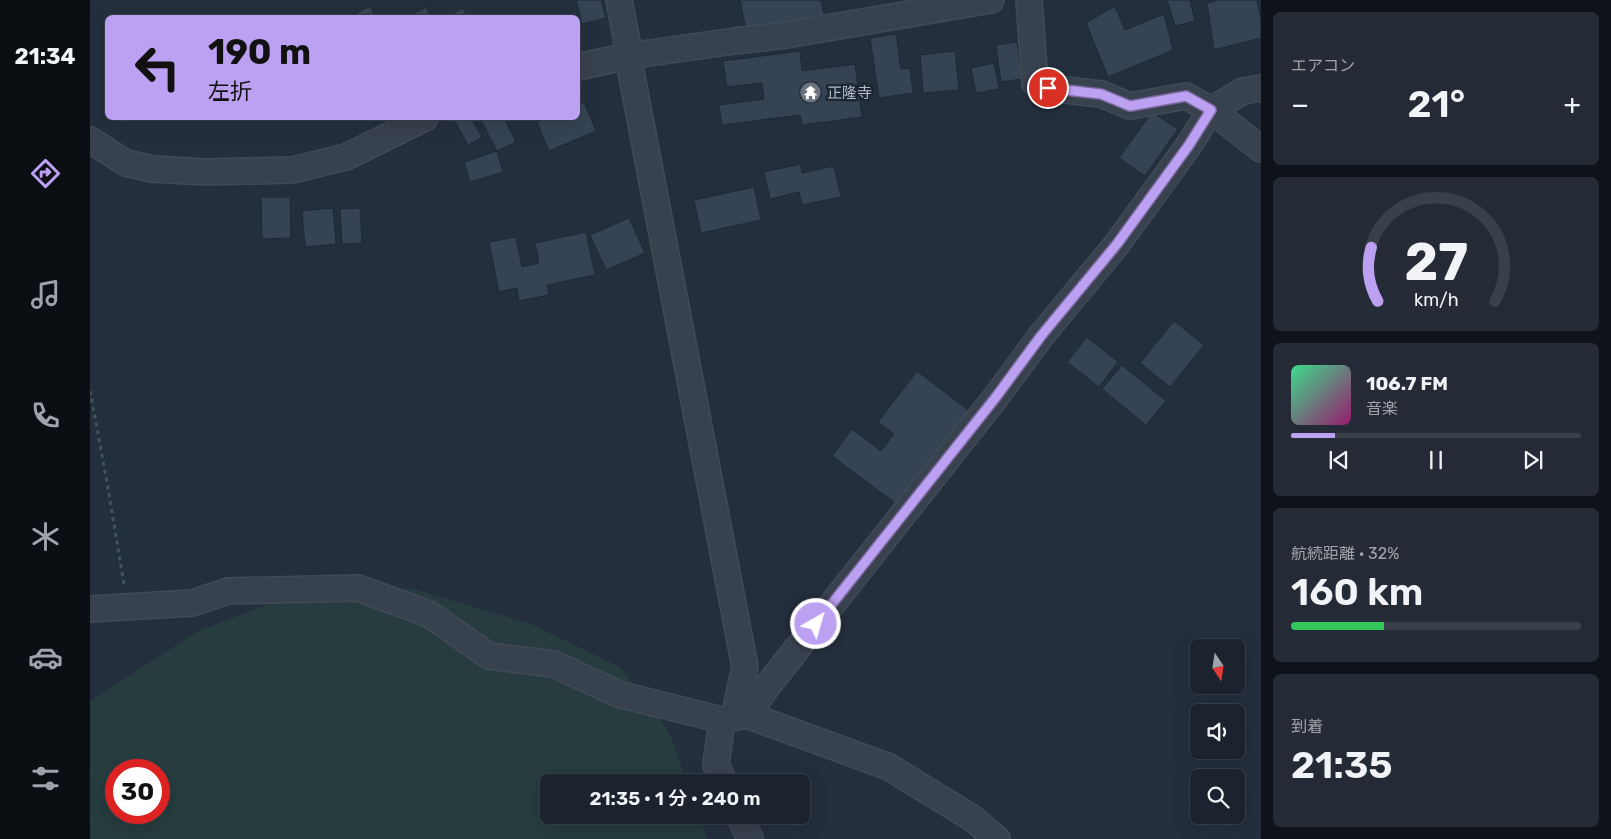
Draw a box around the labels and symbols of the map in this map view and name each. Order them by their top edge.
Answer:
pin [1027,67,1069,109]
temple icon: 正隆寺 [799,81,823,105]
place label: 正隆寺 [827,84,872,102]
position arrow [789,597,841,649]
north arrow [1190,639,1245,694]
speed limit sign: 30 [105,759,170,824]

